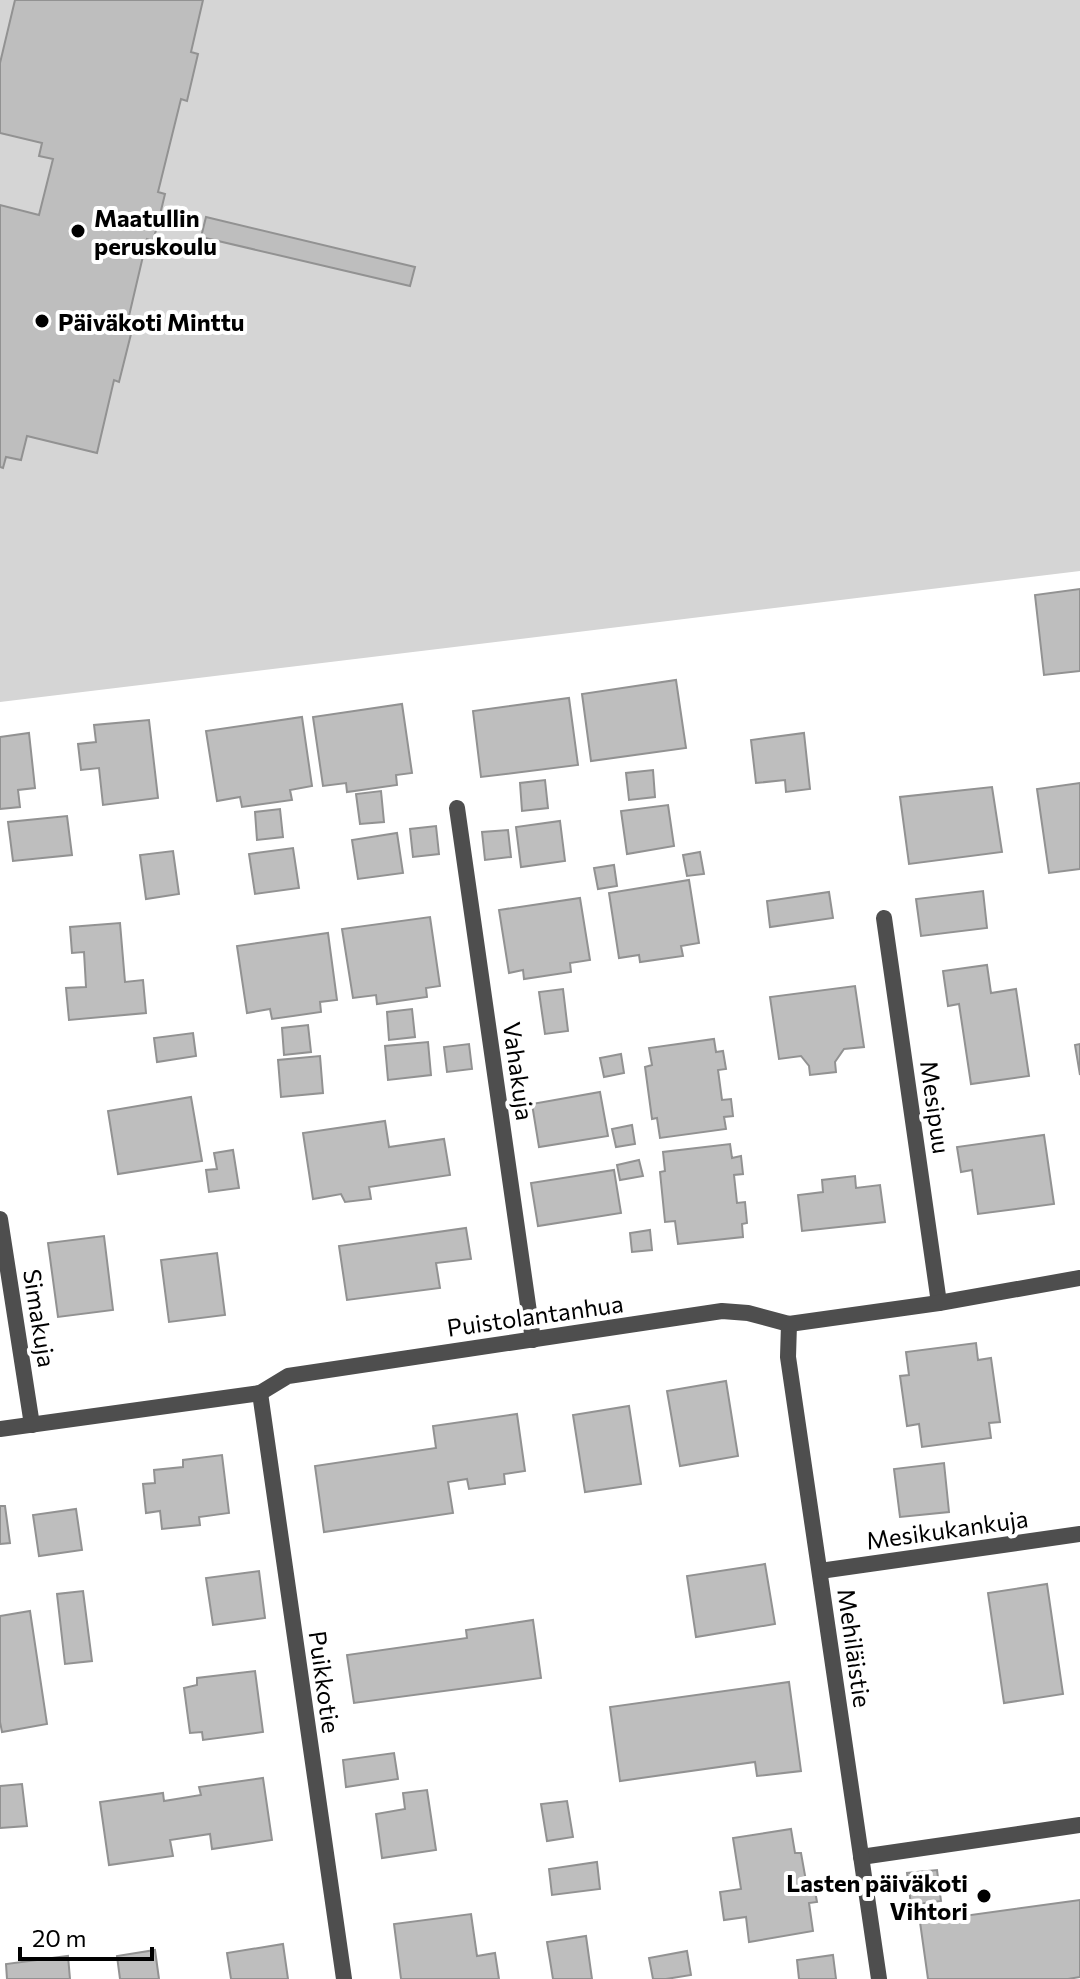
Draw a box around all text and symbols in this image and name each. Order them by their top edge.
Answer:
place label: Maatullin peruskoulu [94,203,217,260]
marker: Maatullin peruskoulu [69,222,87,240]
place label: Päiväkoti Minttu [58,307,245,336]
marker: Päiväkoti Minttu [33,312,51,330]
street label: Vahakuja [498,1020,540,1122]
street label: Mesipuu [915,1059,957,1155]
street label: Simakuja [18,1267,62,1369]
street label: Puistolantanhua [445,1288,625,1342]
street label: Mesikukankuja [864,1503,1030,1555]
street label: Mehiläistie [832,1587,878,1709]
street label: Puikkotie [303,1629,347,1735]
place label: Lasten päiväkoti Vihtori [786,1868,968,1925]
marker: Lasten päiväkoti Vihtori [975,1887,993,1905]
scale bar [20,1911,152,1961]
text: 20 m [32,1923,86,1952]

